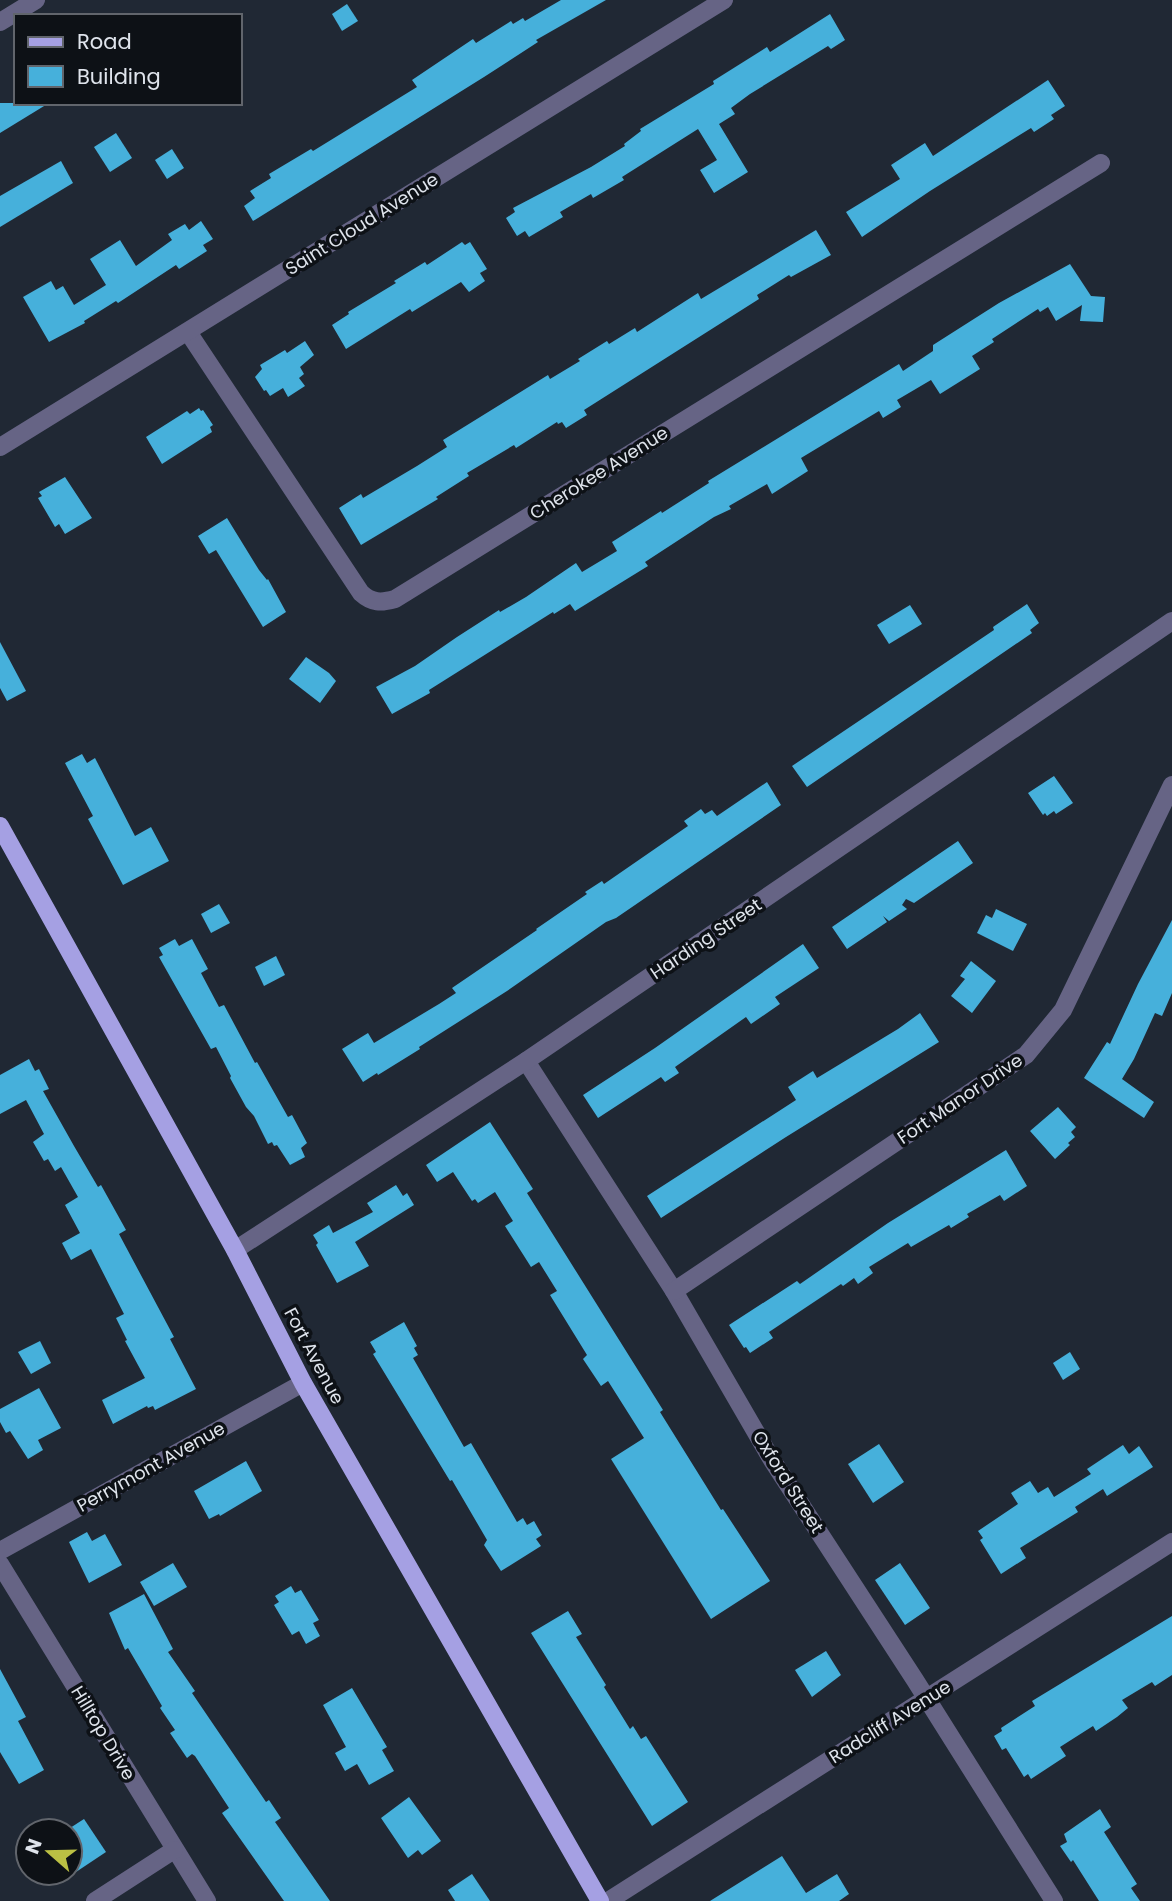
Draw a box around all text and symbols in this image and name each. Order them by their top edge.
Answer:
legend [14,14,242,105]
text: Road [77,27,132,56]
text: Building [77,62,161,91]
street label: Saint Cloud Avenue [280,166,443,281]
street label: Cherokee Avenue [525,420,673,525]
street label: Harding Street [645,892,766,985]
street label: Fort Manor Drive [892,1047,1027,1150]
street label: Fort Avenue [278,1303,350,1409]
street label: Perrymont Avenue [72,1415,229,1518]
street label: Oxford Street [747,1426,830,1538]
street label: Radcliff Avenue [824,1674,955,1769]
street label: Hilltop Drive [65,1681,141,1785]
north arrow [14,1817,84,1887]
text: N [18,1835,49,1858]

